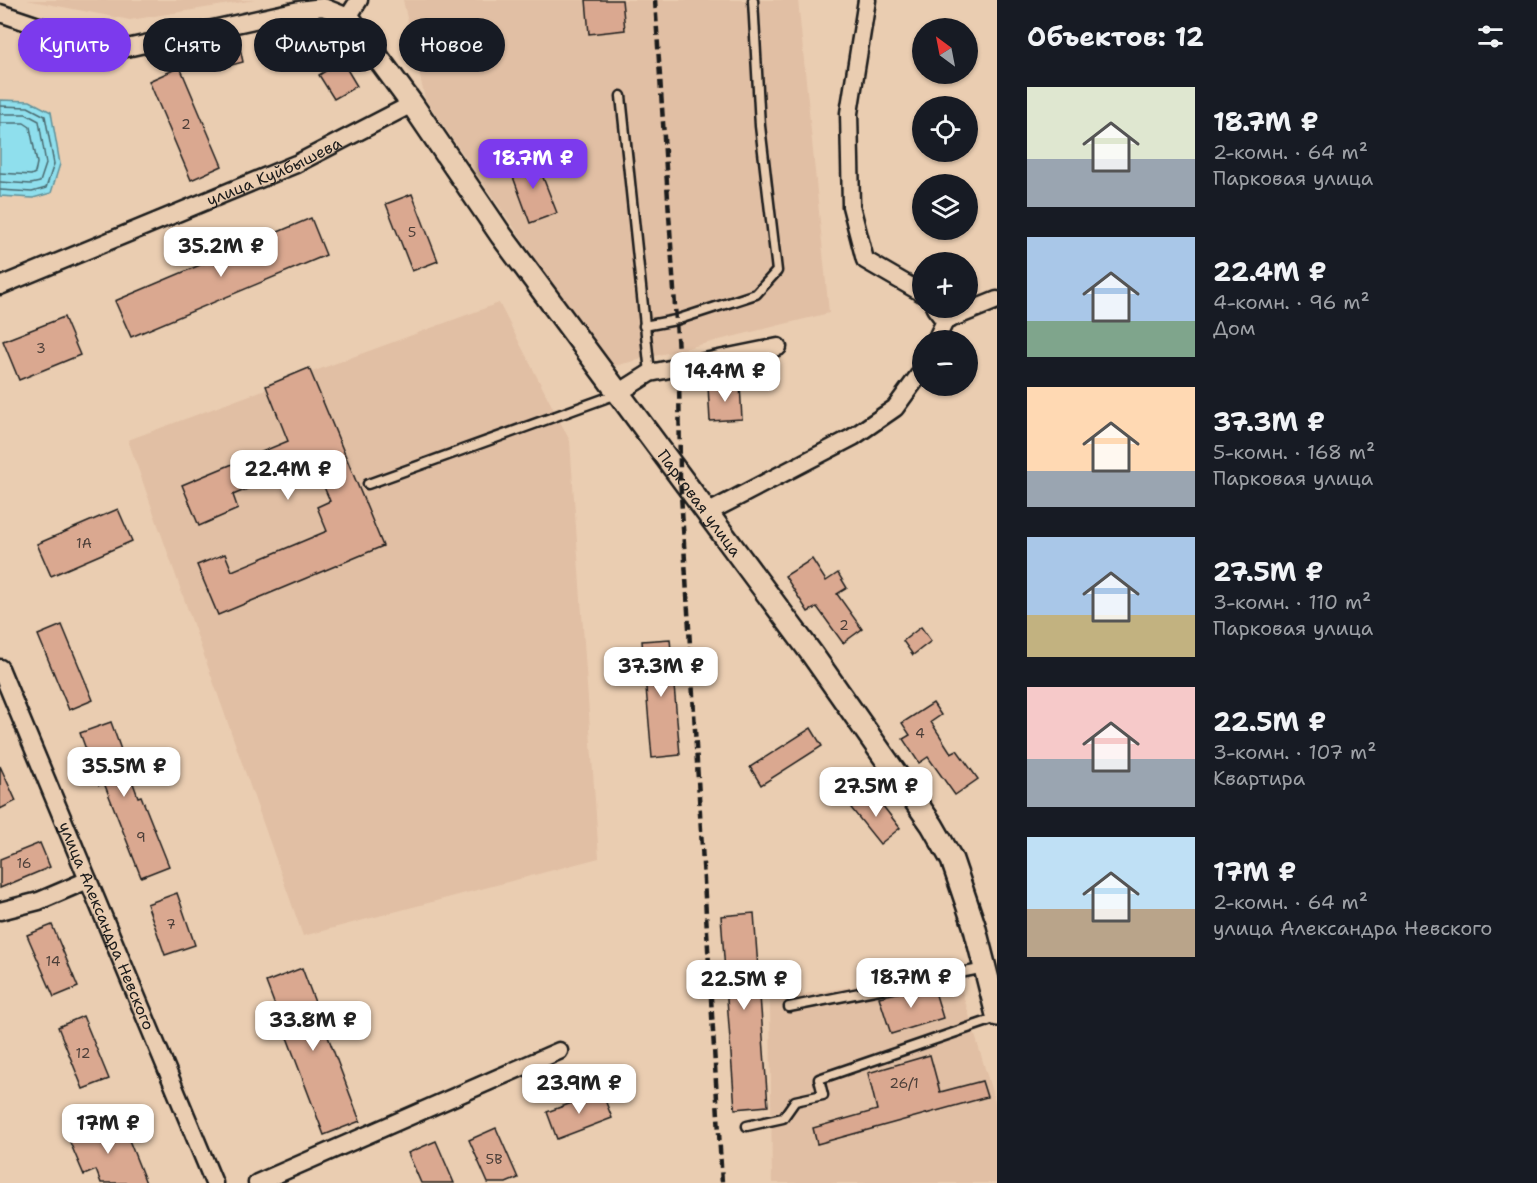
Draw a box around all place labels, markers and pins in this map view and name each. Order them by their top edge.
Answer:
pin: 18.7M ₽ [478,139,588,190]
pin: 35.2M ₽ [166,227,276,278]
pin: 14.4M ₽ [670,352,780,403]
pin: 22.4M ₽ [233,450,343,501]
pin: 37.3M ₽ [606,647,716,698]
pin: 35.5M ₽ [69,747,179,798]
pin: 27.5M ₽ [821,767,931,818]
pin: 18.7M ₽ [856,958,966,1009]
pin: 22.5M ₽ [689,960,799,1011]
pin: 33.8M ₽ [258,1001,368,1052]
pin: 23.9M ₽ [524,1064,634,1115]
pin: 17M ₽ [66,1104,150,1155]

